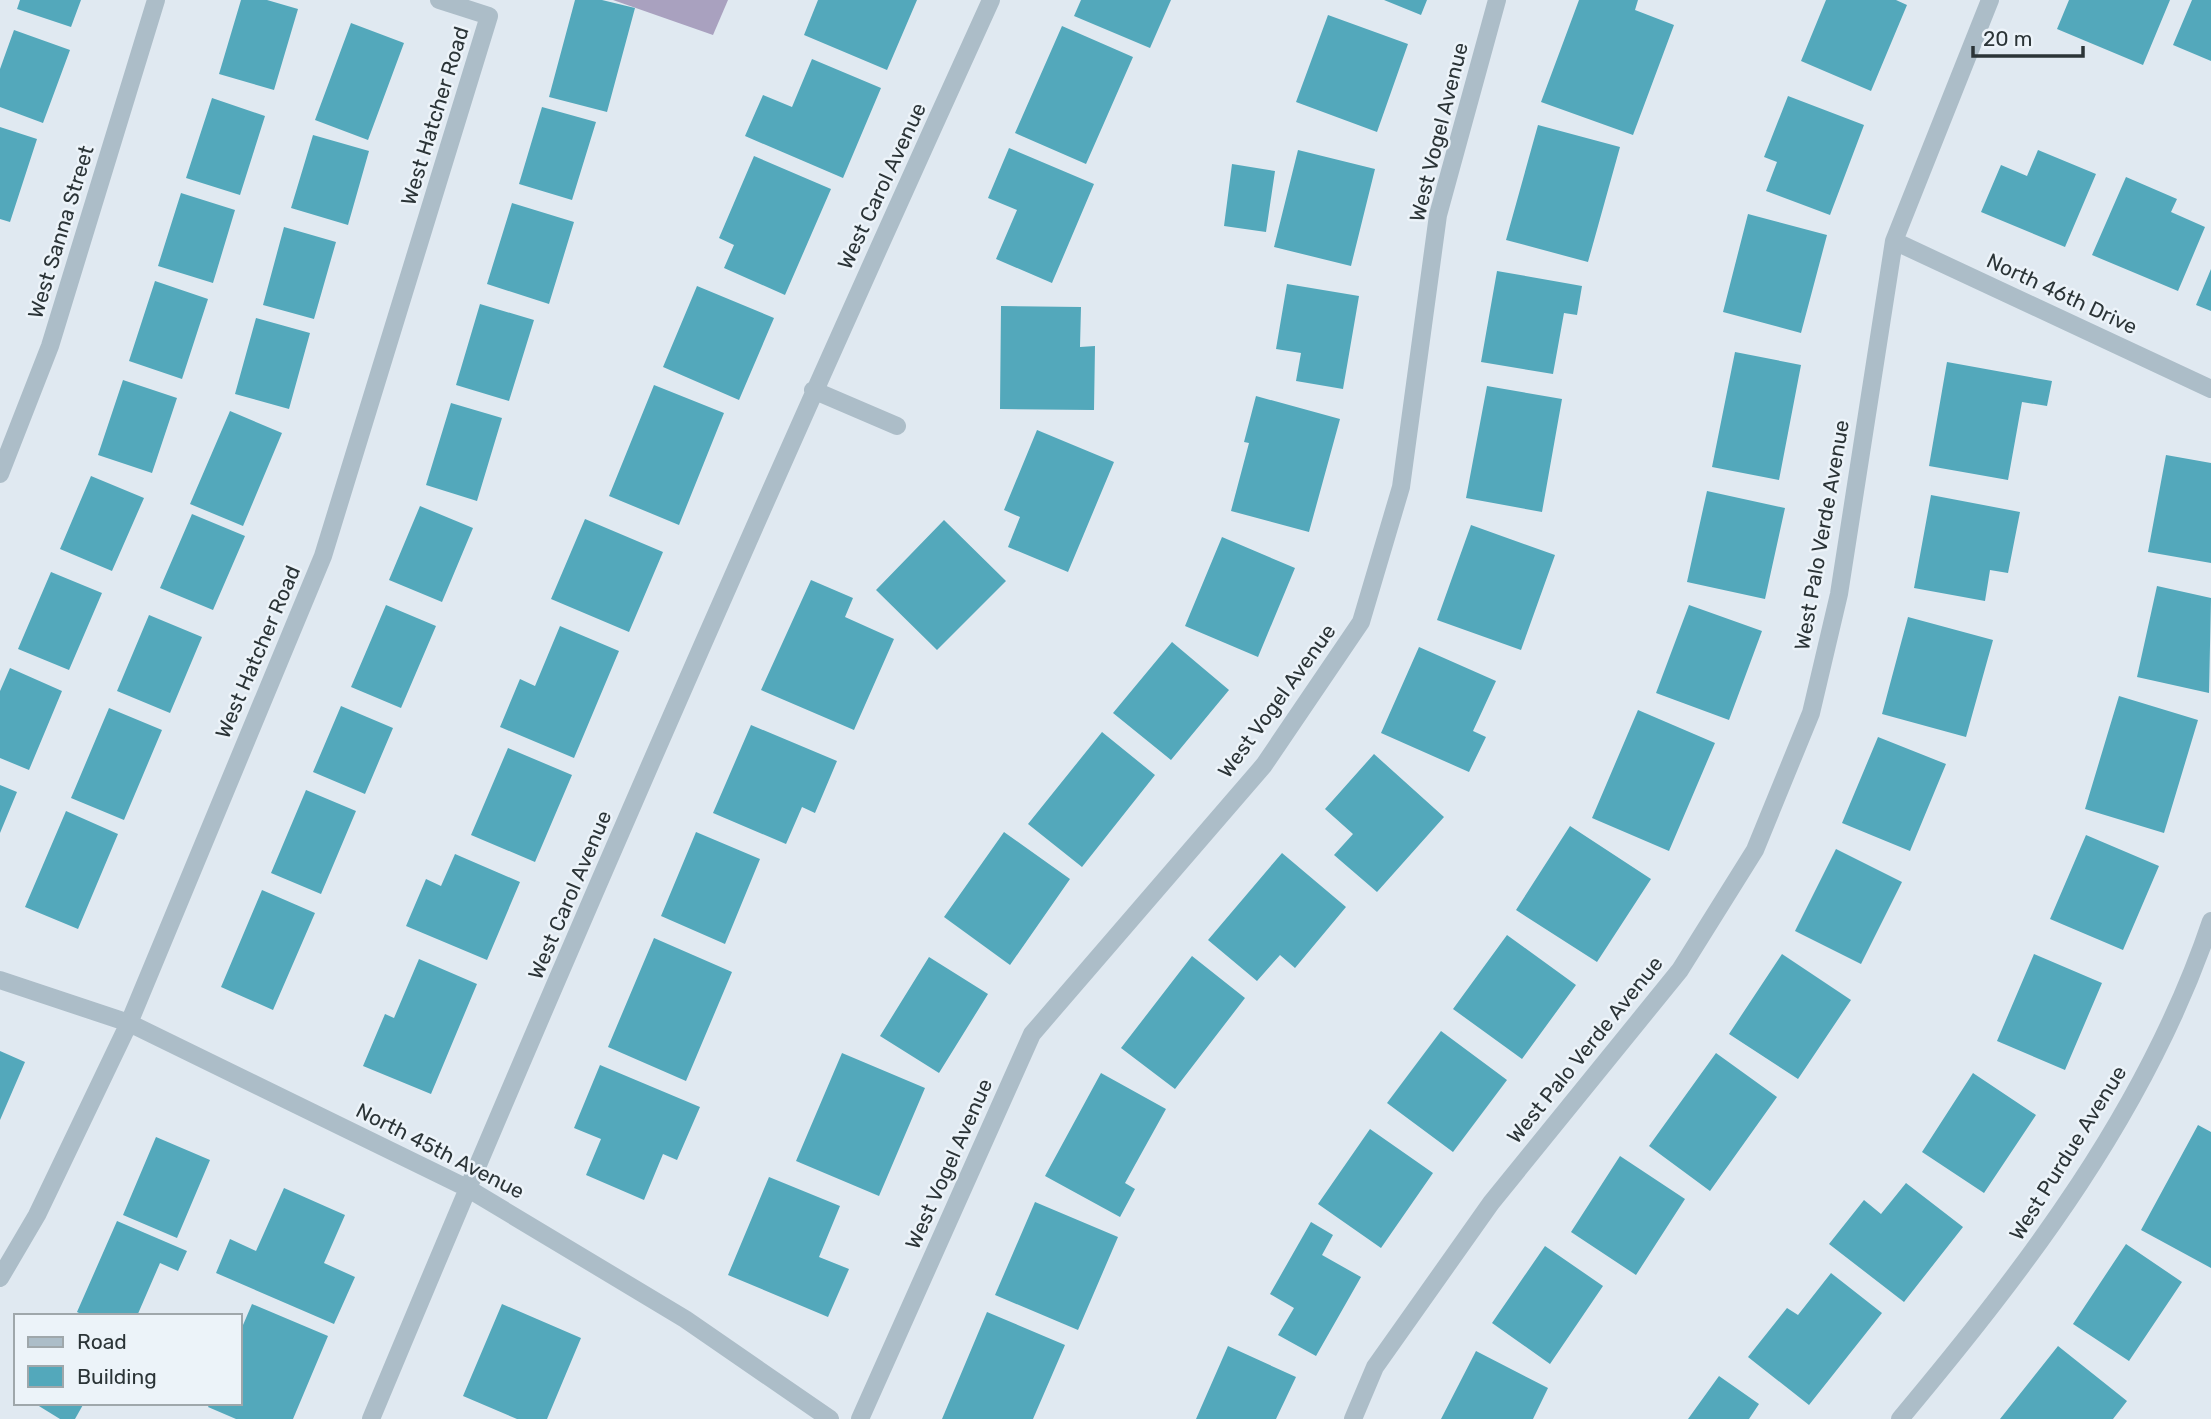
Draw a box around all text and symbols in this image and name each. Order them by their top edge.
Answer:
scale bar [1973,14,2083,58]
street label: West Hatcher Road [395,24,474,208]
text: 20 m [1983,26,2032,51]
street label: West Vogel Avenue [1404,40,1473,224]
street label: West Carol Avenue [832,99,931,273]
street label: West Sanna Street [22,142,99,321]
street label: North 46th Drive [1983,248,2141,339]
street label: West Palo Verde Avenue [1789,418,1854,652]
street label: West Hatcher Road [210,562,305,742]
street label: West Vogel Avenue [1212,619,1341,782]
street label: West Carol Avenue [523,807,616,983]
street label: West Palo Verde Avenue [1501,951,1668,1148]
street label: West Purdue Avenue [2004,1061,2131,1245]
street label: West Vogel Avenue [900,1075,997,1253]
street label: North 45th Avenue [352,1097,529,1204]
legend [14,1314,242,1405]
text: Road [77,1329,127,1354]
text: Building [77,1364,157,1389]

